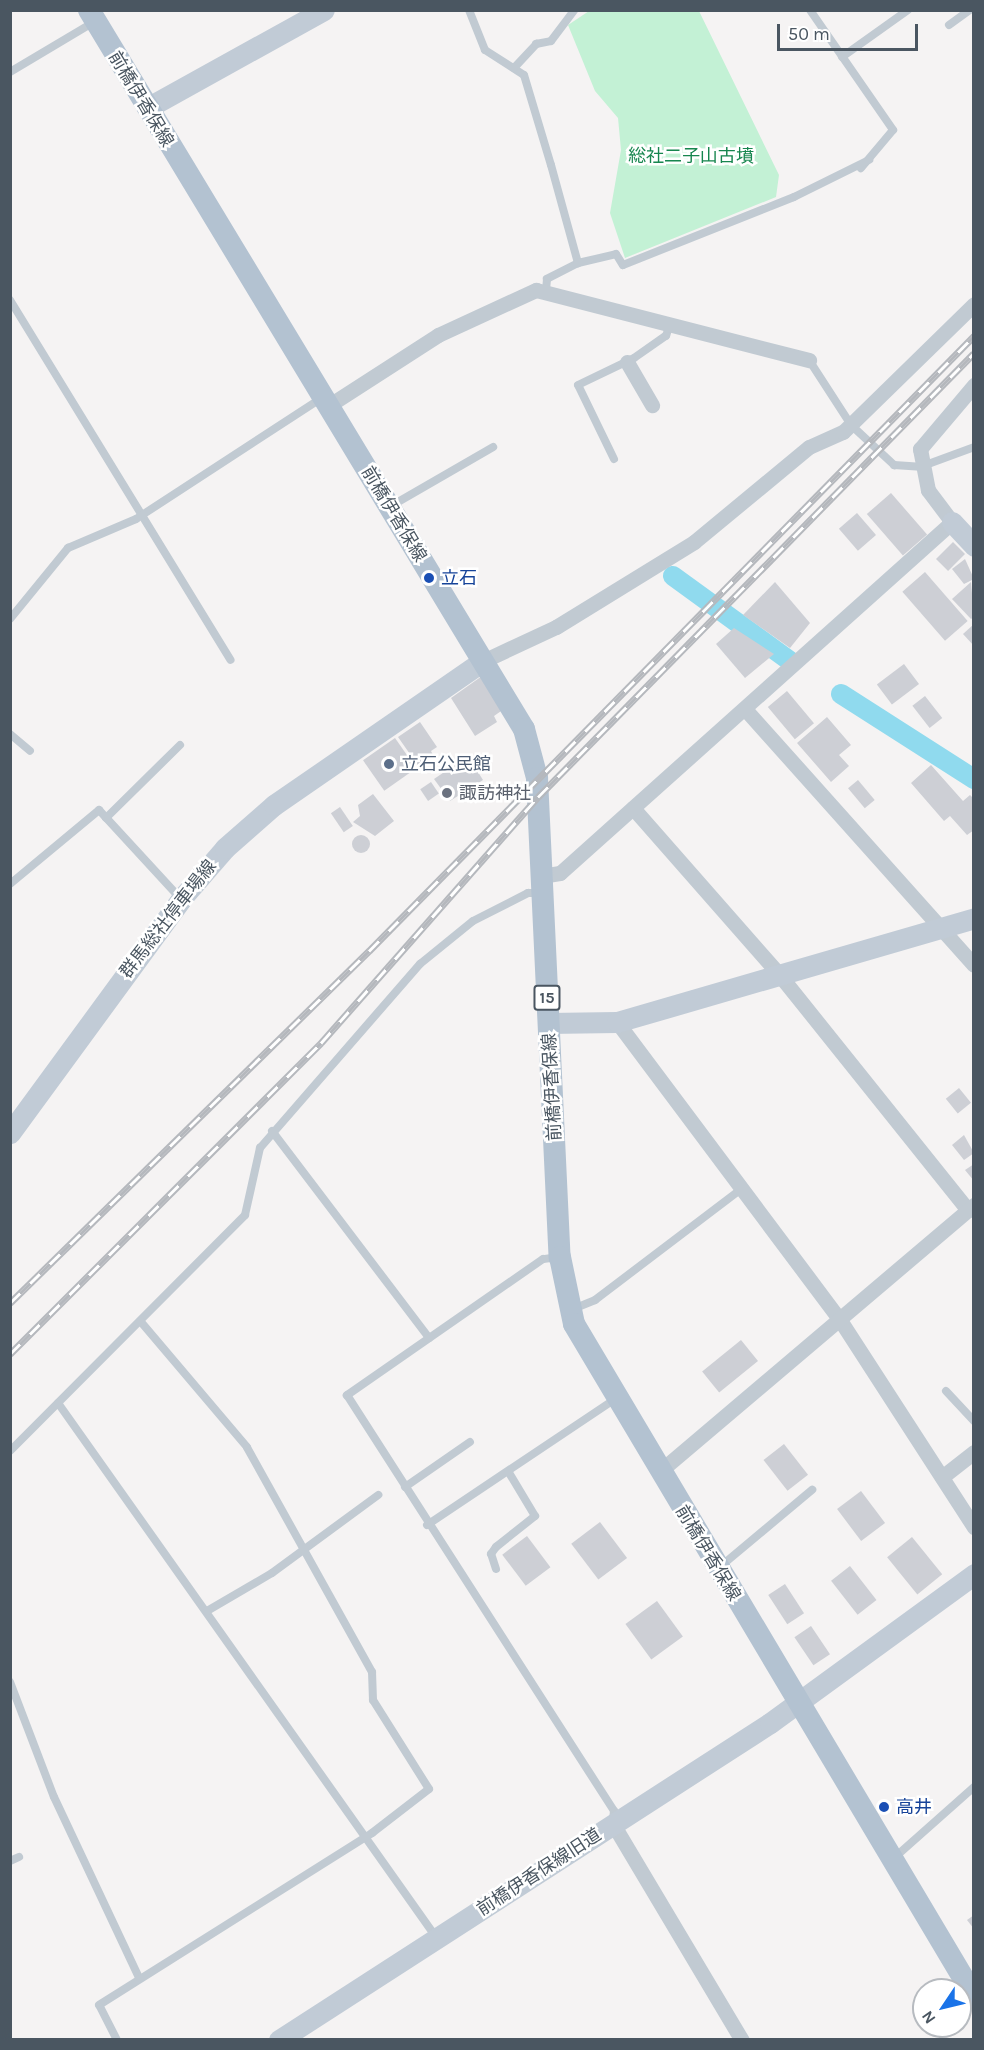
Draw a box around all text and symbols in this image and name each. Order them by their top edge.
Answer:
scale bar [780,12,921,50]
text: 50 m [788,23,830,45]
street label: 前橋伊香保線 [104,47,178,151]
park label: 総社二子山古墳 [628,145,754,167]
street label: 前橋伊香保線 [357,462,431,566]
place label: 立石 [441,567,477,589]
marker: 立石 [422,571,436,585]
place label: 立石公民館 [401,753,491,775]
marker: 立石公民館 [382,757,396,771]
place label: 諏訪神社 [459,782,531,804]
marker: 諏訪神社 [440,786,454,800]
street label: 群馬総社停車場線 [115,856,221,982]
road number: 15 [532,985,562,1011]
street label: 前橋伊香保線 [538,1033,566,1141]
street label: 前橋伊香保線 [671,1501,745,1605]
place label: 高井 [896,1796,932,1818]
marker: 高井 [877,1800,891,1814]
street label: 前橋伊香保線旧道 [473,1824,605,1920]
north arrow [912,1978,972,2038]
text: N [917,2007,940,2028]

